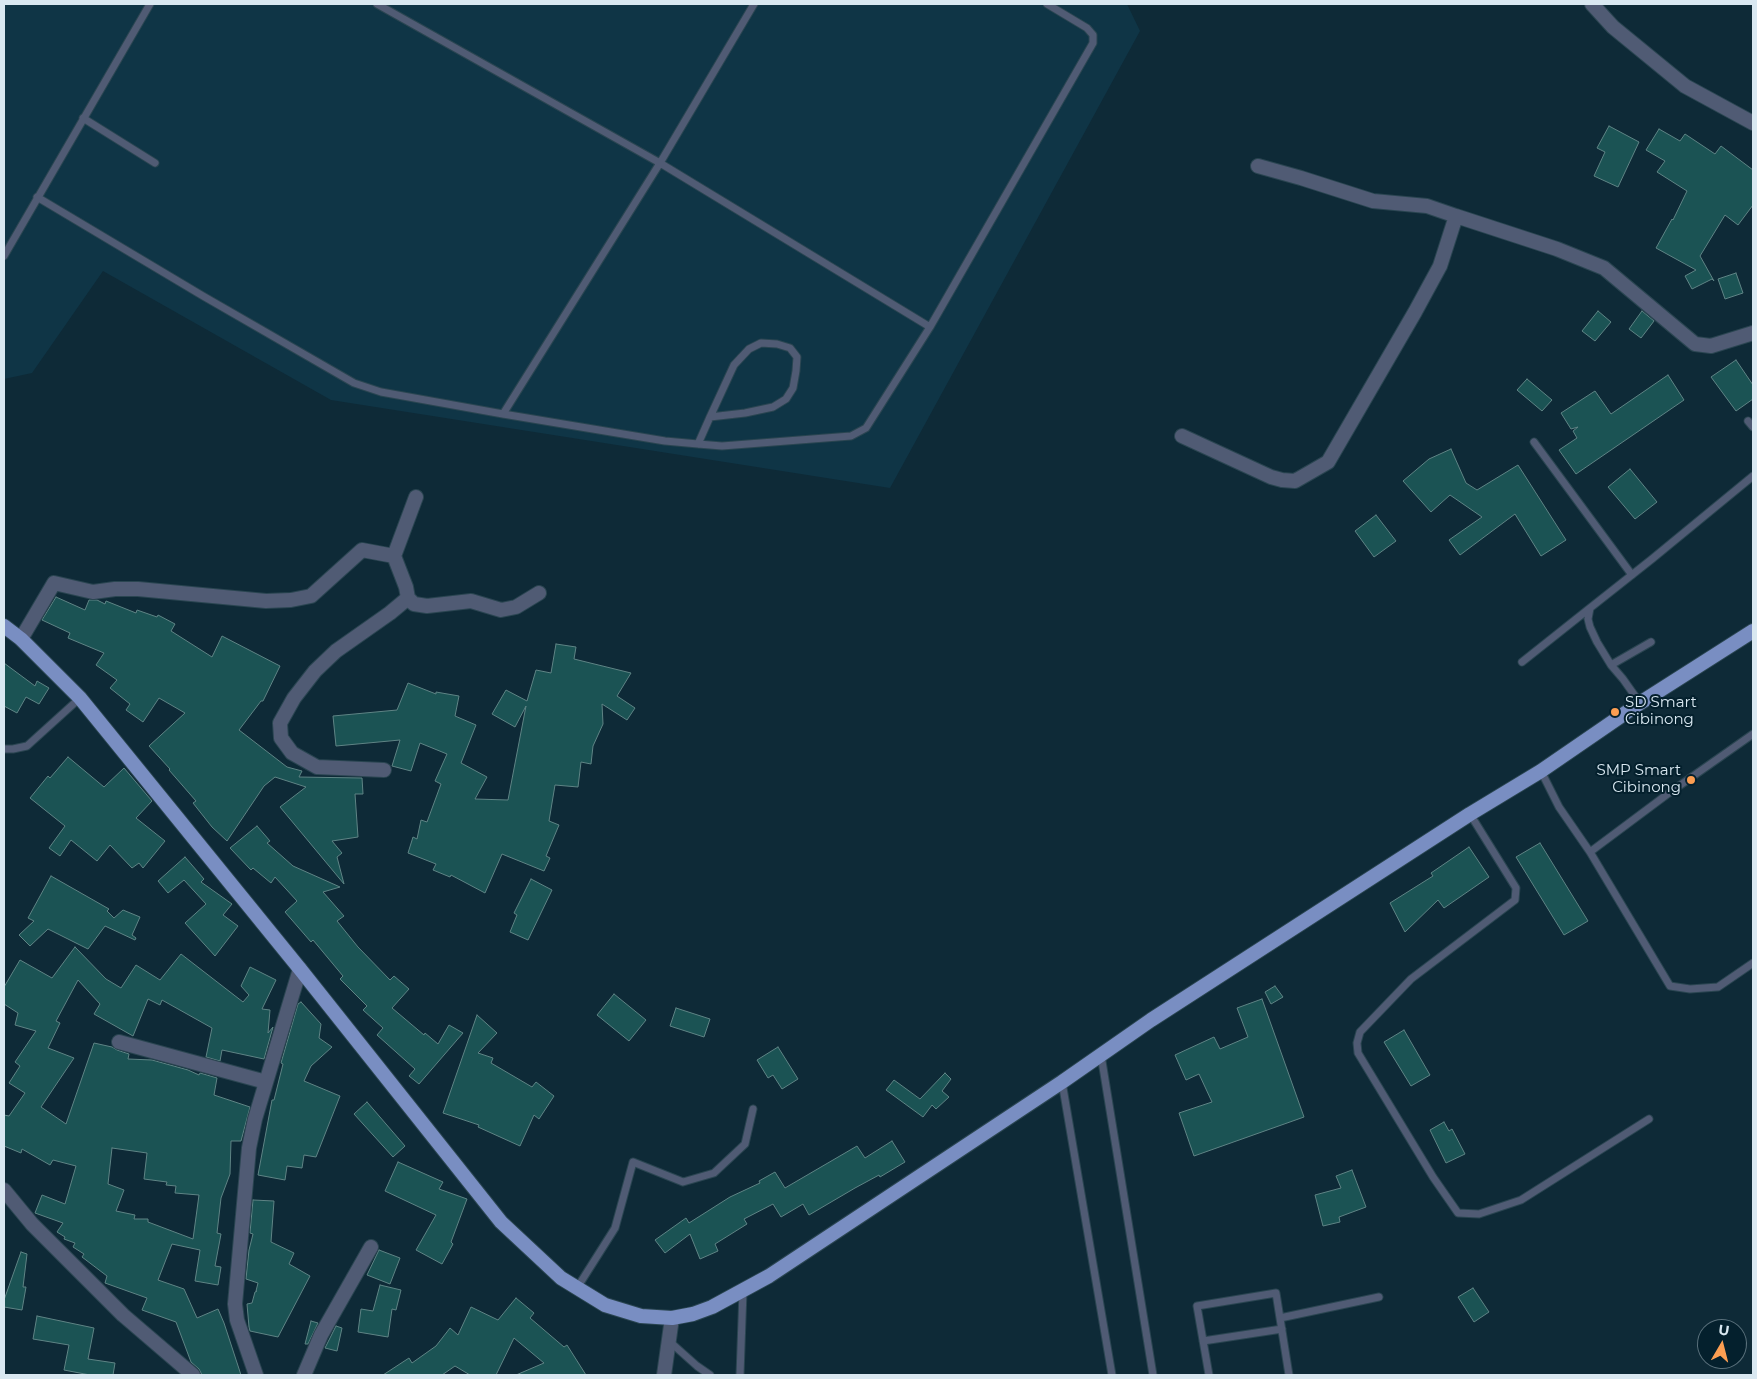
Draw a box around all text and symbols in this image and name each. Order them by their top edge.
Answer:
place label: SD Smart Cibinong [1625,694,1697,729]
marker: SD Smart Cibinong [1609,706,1621,718]
place label: SMP Smart Cibinong [1596,762,1681,797]
marker: SMP Smart Cibinong [1685,774,1697,786]
north arrow [1697,1319,1747,1369]
text: U [1717,1320,1731,1340]

